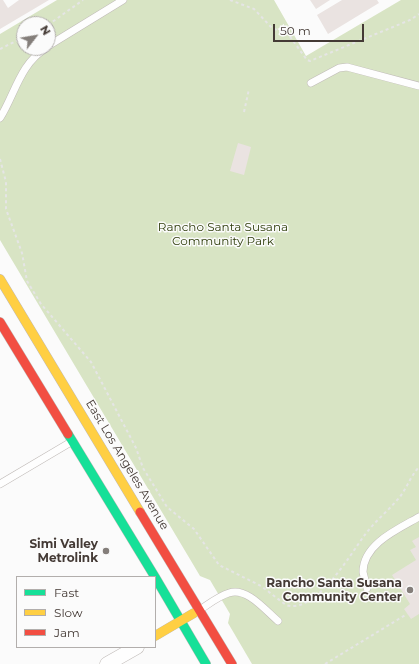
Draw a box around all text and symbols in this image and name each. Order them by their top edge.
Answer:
north arrow [16,16,56,56]
scale bar [275,16,366,42]
text: N [37,23,54,38]
text: 50 m [280,23,311,38]
park label: Rancho Santa Susana Community Park [158,220,288,248]
street label: East Los Angeles Avenue [82,397,172,533]
place label: Simi Valley Metrolink [29,537,98,565]
marker: Simi Valley Metrolink [101,546,111,556]
legend [16,576,156,648]
place label: Rancho Santa Susana Community Center [266,576,402,604]
text: Fast [54,585,79,600]
marker: Rancho Santa Susana Community Center [405,585,415,595]
text: Slow [54,605,83,620]
text: Jam [54,625,80,640]

